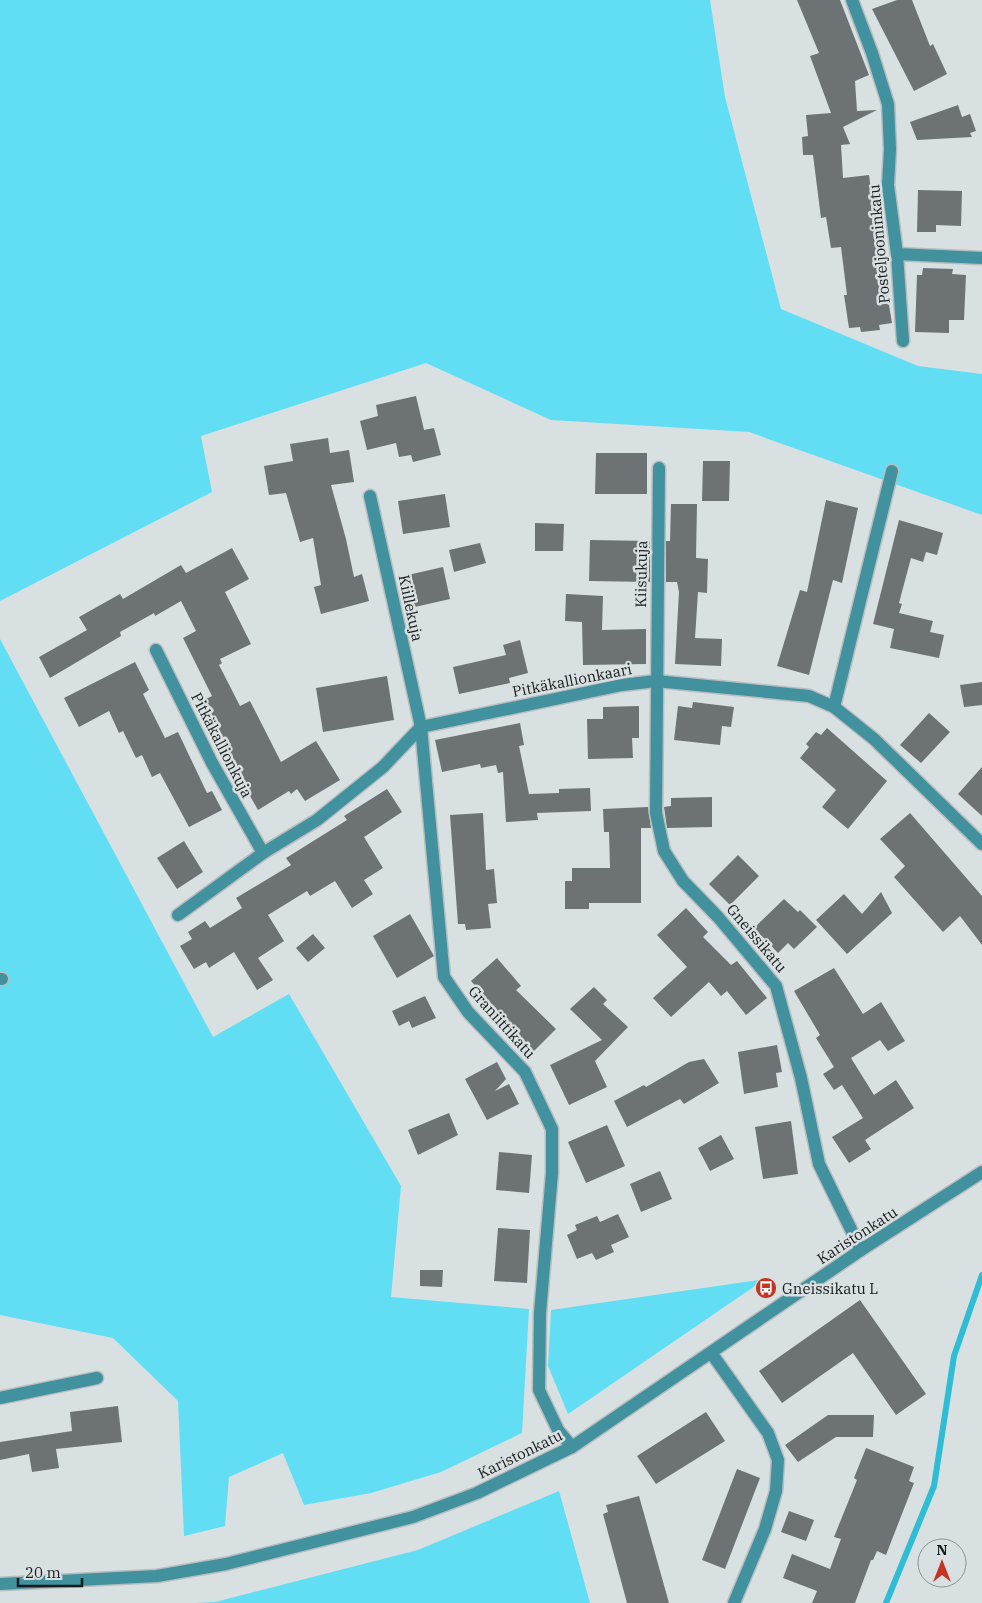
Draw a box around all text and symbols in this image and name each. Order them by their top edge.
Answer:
street label: Posteljooninkatu [864,184,894,304]
street label: Kiisukuja [631,540,651,608]
street label: Kiillekuja [395,573,427,643]
street label: Pitkäkallionkaari [511,659,634,701]
street label: Pitkäkallionkuja [187,689,257,801]
street label: Gneissikatu [723,900,791,976]
street label: Graniittikatu [464,982,540,1062]
street label: Karistonkatu [813,1202,901,1268]
bus stop icon: Gneissikatu L [754,1276,778,1300]
place label: Gneissikatu L [782,1279,878,1298]
street label: Karistonkatu [475,1425,565,1483]
north arrow [917,1538,967,1588]
text: N [936,1541,948,1559]
scale bar [18,1556,81,1588]
text: 20 m [25,1563,61,1582]

